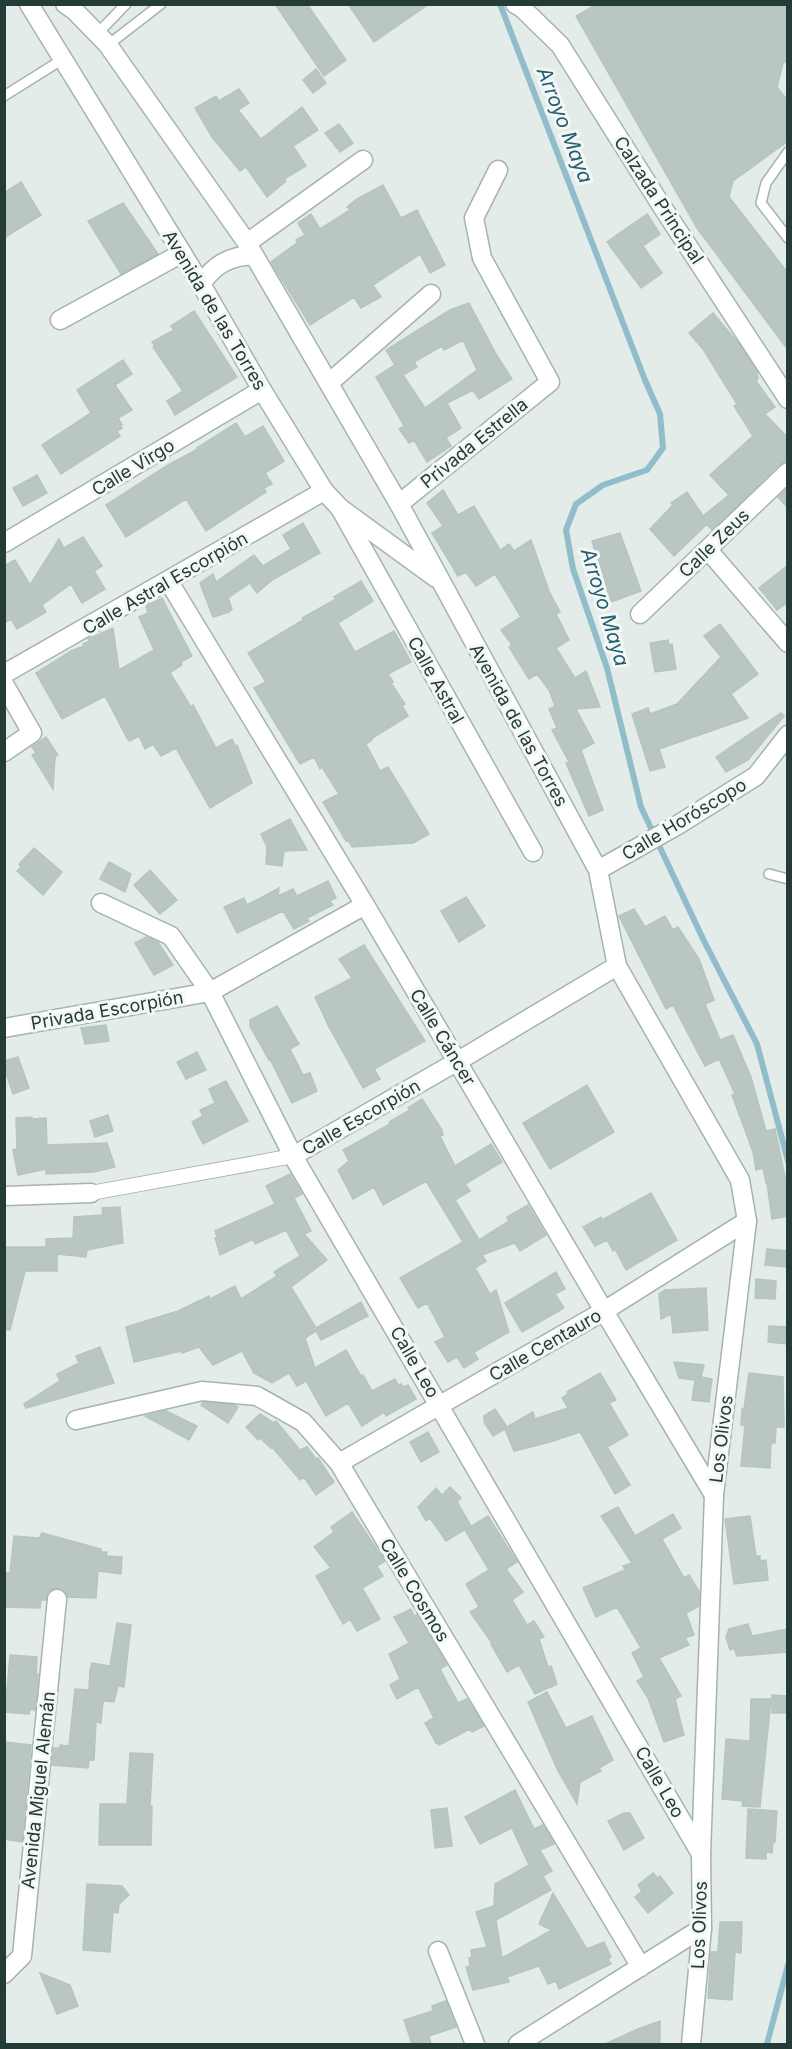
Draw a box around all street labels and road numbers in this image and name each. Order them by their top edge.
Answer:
street label: Calzada Principal [610,132,708,268]
street label: Avenida de las Torres [159,226,271,394]
street label: Privada Estrella [416,394,532,492]
street label: Calle Virgo [88,434,178,500]
street label: Calle Zeus [675,504,753,582]
street label: Calle Astral Escorpión [79,527,251,639]
street label: Calle Astral [403,633,469,727]
street label: Avenida de las Torres [466,640,572,810]
street label: Calle Horóscopo [618,774,750,864]
street label: Calle Cáncer [406,985,480,1089]
street label: Privada Escorpión [29,986,185,1034]
street label: Calle Escorpión [298,1075,424,1159]
street label: Calle Centauro [485,1304,605,1386]
street label: Calle Leo [386,1323,444,1401]
street label: Los Olivos [705,1394,737,1484]
street label: Calle Cosmos [376,1534,454,1646]
street label: Avenida Miguel Alemán [17,1690,59,1890]
street label: Calle Leo [631,1743,689,1821]
street label: Los Olivos [687,1881,711,1969]

